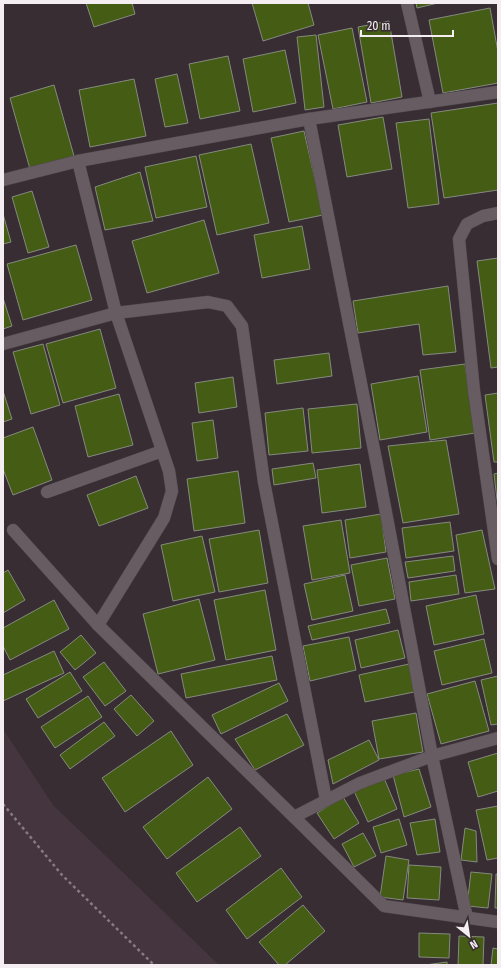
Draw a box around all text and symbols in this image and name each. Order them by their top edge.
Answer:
scale bar [361,12,453,38]
text: 20 m [367,19,391,33]
north arrow [449,916,489,956]
text: N [468,937,480,952]

